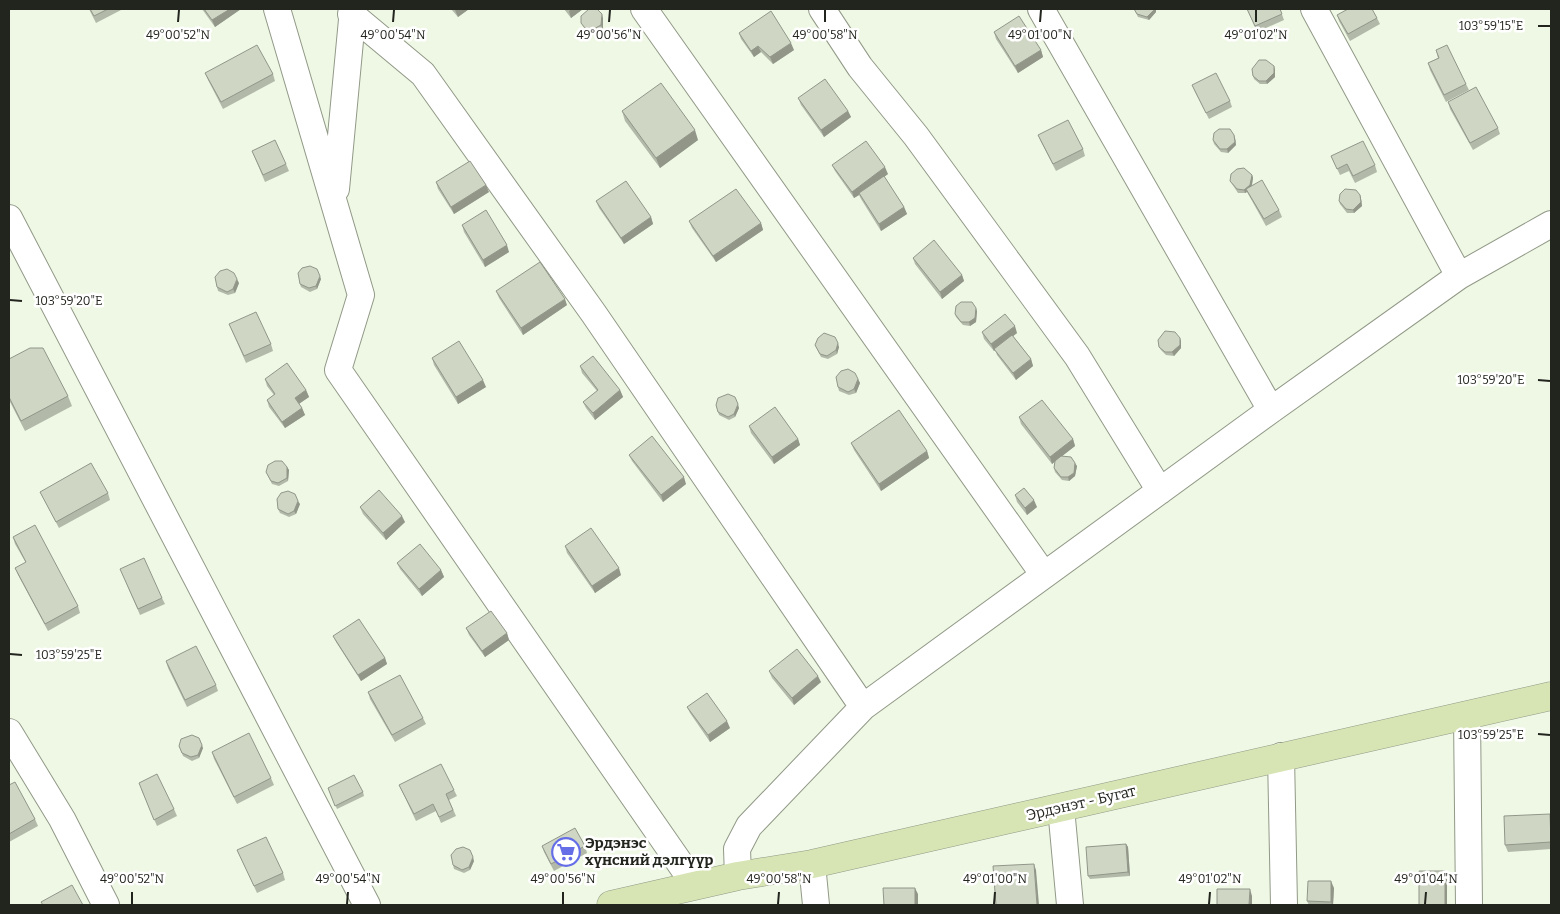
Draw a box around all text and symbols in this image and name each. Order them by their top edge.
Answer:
text: 103°59'15"E [1459,19,1523,33]
text: 49°00'52"N [146,28,211,42]
text: 49°00'54"N [361,28,426,42]
text: 49°00'56"N [577,28,642,42]
text: 49°00'58"N [793,28,858,42]
text: 49°01'00"N [1008,28,1073,42]
text: 49°01'02"N [1225,28,1288,42]
text: 103°59'20"E [35,294,103,308]
text: 103°59'20"E [1457,373,1525,387]
text: 103°59'25"E [36,648,102,662]
text: 103°59'25"E [1458,728,1524,742]
street label: Эрдэнэт - Бугат [1024,782,1138,824]
place label: Эрдэнэс хүнсний дэлгүүр [585,834,713,869]
supermarket icon: Эрдэнэс хүнсний дэлгүүр [551,837,581,867]
text: 49°00'52"N [100,872,165,886]
text: 49°00'54"N [316,872,381,886]
text: 49°00'56"N [531,872,596,886]
text: 49°00'58"N [747,872,812,886]
text: 49°01'00"N [963,872,1028,886]
text: 49°01'02"N [1179,872,1242,886]
text: 49°01'04"N [1394,872,1458,886]

